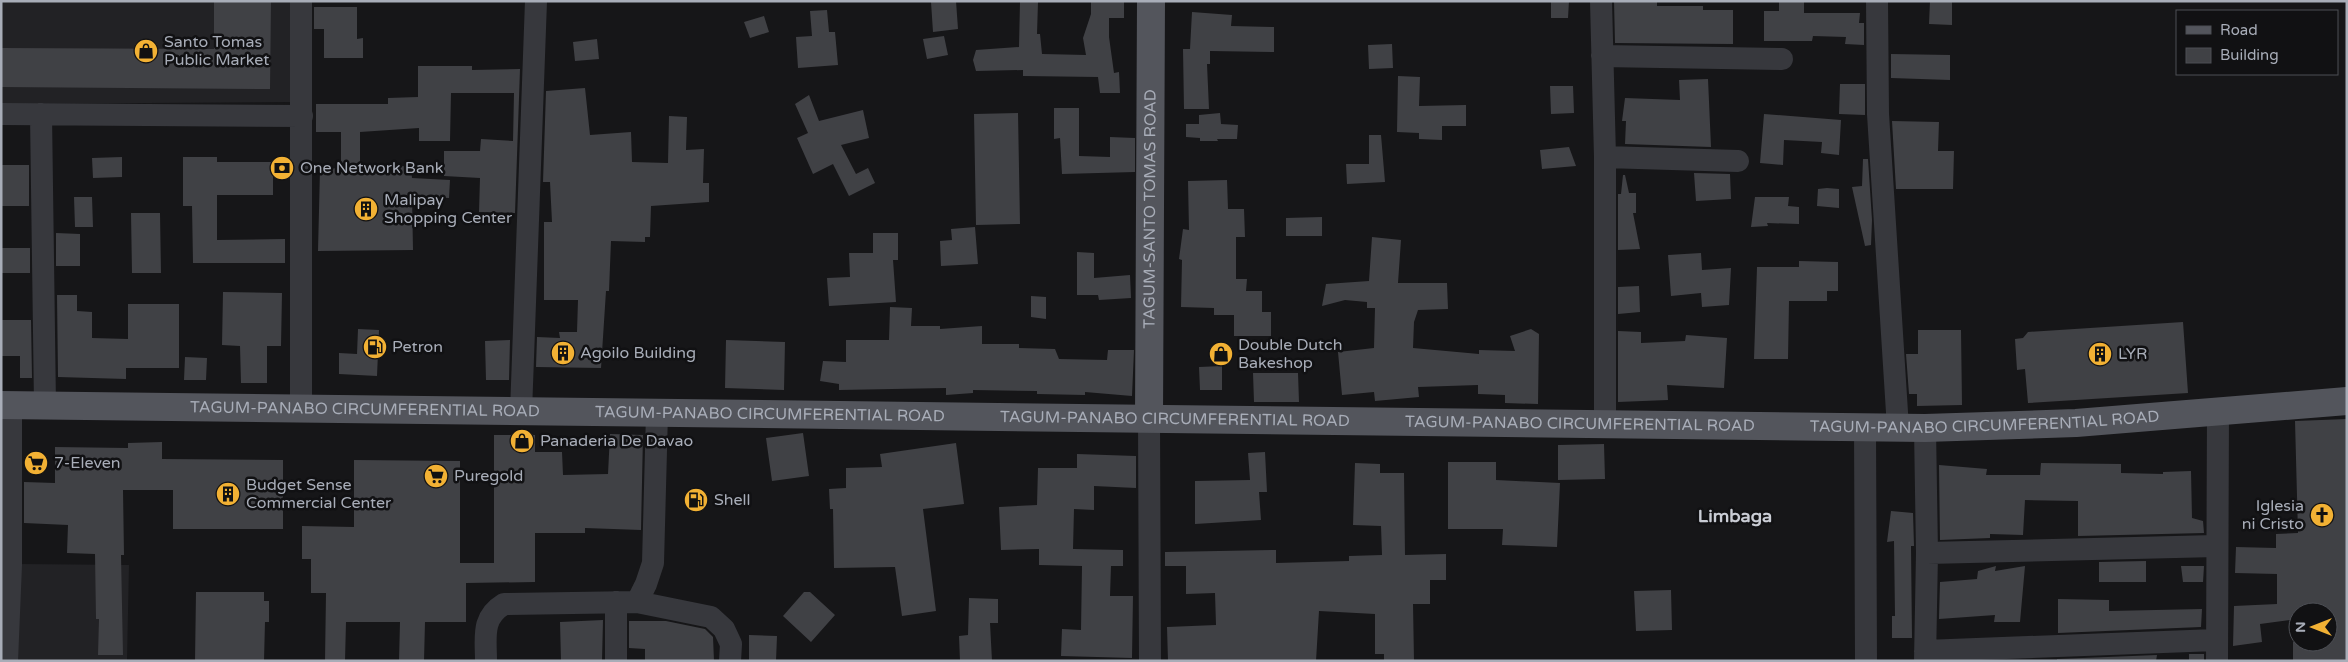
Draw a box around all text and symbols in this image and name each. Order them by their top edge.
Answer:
legend [2176,10,2338,75]
text: Road [2220,21,2258,39]
place label: Santo Tomas Public Market [164,32,269,70]
shop icon: Santo Tomas Public Market [133,38,159,64]
text: Building [2220,46,2279,64]
street label: TAGUM-SANTO TOMAS ROAD [1139,89,1161,329]
bank icon: One Network Bank [269,155,295,181]
place label: One Network Bank [300,158,444,178]
place label: Malipay Shopping Center [384,190,513,228]
building icon: Malipay Shopping Center [353,196,379,222]
fuel station icon: Petron [362,334,388,360]
place label: Double Dutch Bakeshop [1238,335,1342,373]
place label: Petron [392,337,443,357]
building icon: Agoilo Building [550,340,576,366]
shop icon: Double Dutch Bakeshop [1208,341,1234,367]
building icon: LYR [2087,341,2113,367]
place label: Agoilo Building [580,343,696,363]
place label: LYR [2118,344,2147,364]
street label: TAGUM-PANABO CIRCUMFERENTIAL ROAD [190,397,540,421]
street label: TAGUM-PANABO CIRCUMFERENTIAL ROAD [595,402,945,426]
street label: TAGUM-PANABO CIRCUMFERENTIAL ROAD [1810,406,2160,438]
street label: TAGUM-PANABO CIRCUMFERENTIAL ROAD [1000,407,1350,431]
street label: TAGUM-PANABO CIRCUMFERENTIAL ROAD [1405,412,1755,436]
shop icon: Panaderia De Davao [509,428,535,454]
place label: Panaderia De Davao [540,431,693,451]
supermarket icon: 7-Eleven [23,450,49,476]
place label: 7-Eleven [54,453,121,473]
supermarket icon: Puregold [423,463,449,489]
place label: Puregold [454,466,523,486]
place label: Budget Sense Commercial Center [246,475,392,513]
building icon: Budget Sense Commercial Center [215,481,241,507]
fuel station icon: Shell [683,487,709,513]
place label: Shell [714,490,751,510]
place label: Iglesia ni Cristo [2242,496,2304,534]
church icon: Iglesia ni Cristo [2309,502,2335,528]
district label: Limbaga [1698,505,1772,527]
north arrow [2288,602,2338,652]
text: N [2292,621,2309,633]

